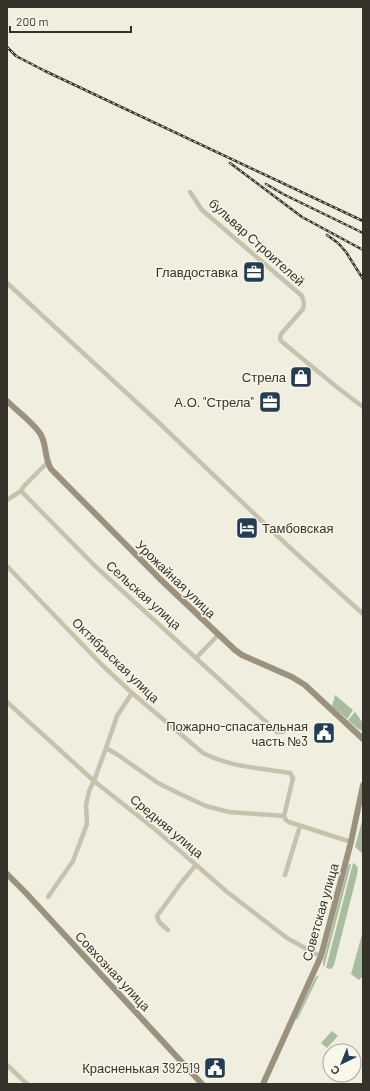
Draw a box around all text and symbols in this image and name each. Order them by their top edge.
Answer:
scale bar [10,8,131,34]
text: 200 m [16,14,48,28]
street label: бульвар Строителей [206,195,308,289]
office icon: Главдоставка [241,259,267,285]
place label: Главдоставка [156,264,239,280]
shop icon: Стрела [288,364,314,390]
place label: Стрела [242,369,287,385]
office icon: А.О. "Стрела" [257,389,283,415]
place label: А.О. "Стрела" [174,394,255,410]
hotel icon: Тамбовская [234,515,260,541]
place label: Тамбовская [262,520,334,536]
street label: Урожайная улица [133,537,220,622]
street label: Сельская улица [103,557,185,633]
street label: Октябрьская улица [69,614,164,706]
place label: Пожарно-спасательная часть №3 [166,718,308,749]
public building icon: Пожарно-спасательная часть №3 [311,720,337,746]
street label: Средняя улица [127,791,207,862]
street label: Советская улица [298,860,342,963]
street label: Совхозная улица [72,928,154,1015]
north arrow [322,1043,362,1083]
public building icon: Красненькая 392519 [202,1055,228,1081]
place label: Красненькая 392519 [82,1060,200,1076]
text: С [327,1063,342,1078]

